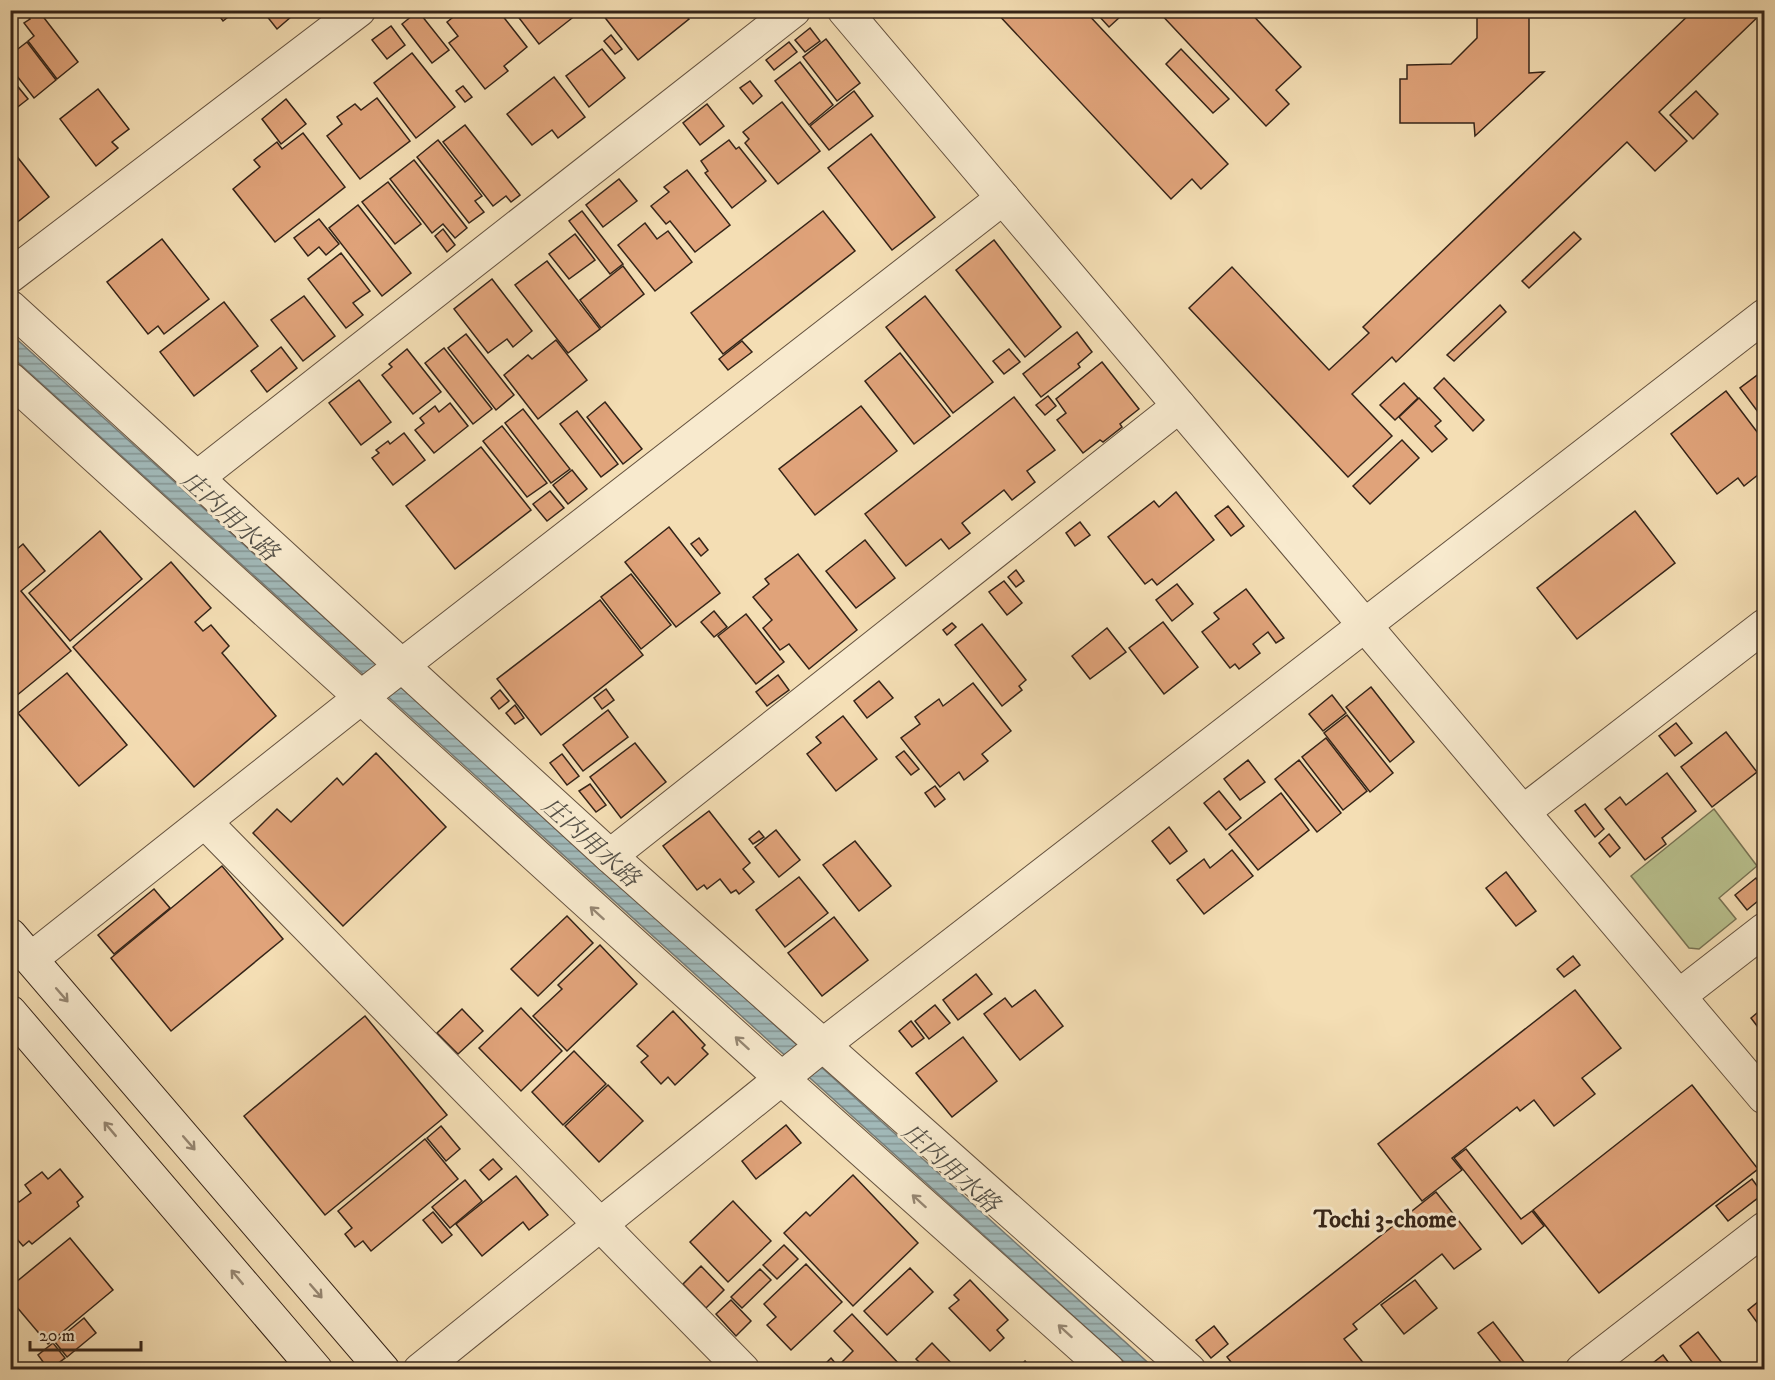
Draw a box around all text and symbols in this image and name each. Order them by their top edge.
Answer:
water label: 庄内用水路 [175,465,285,569]
water label: 庄内用水路 [536,791,646,895]
one-way arrow [590,906,605,920]
one-way arrow [55,987,69,1002]
one-way arrow [735,1036,750,1050]
water label: 庄内用水路 [896,1117,1006,1221]
one-way arrow [103,1122,117,1137]
one-way arrow [182,1135,196,1150]
one-way arrow [912,1194,927,1208]
district label: Tochi 3-chome [1313,1205,1456,1235]
one-way arrow [230,1270,244,1285]
one-way arrow [309,1283,323,1298]
scale bar [30,1314,141,1352]
one-way arrow [1057,1324,1072,1338]
text: 20 m [39,1325,75,1347]

